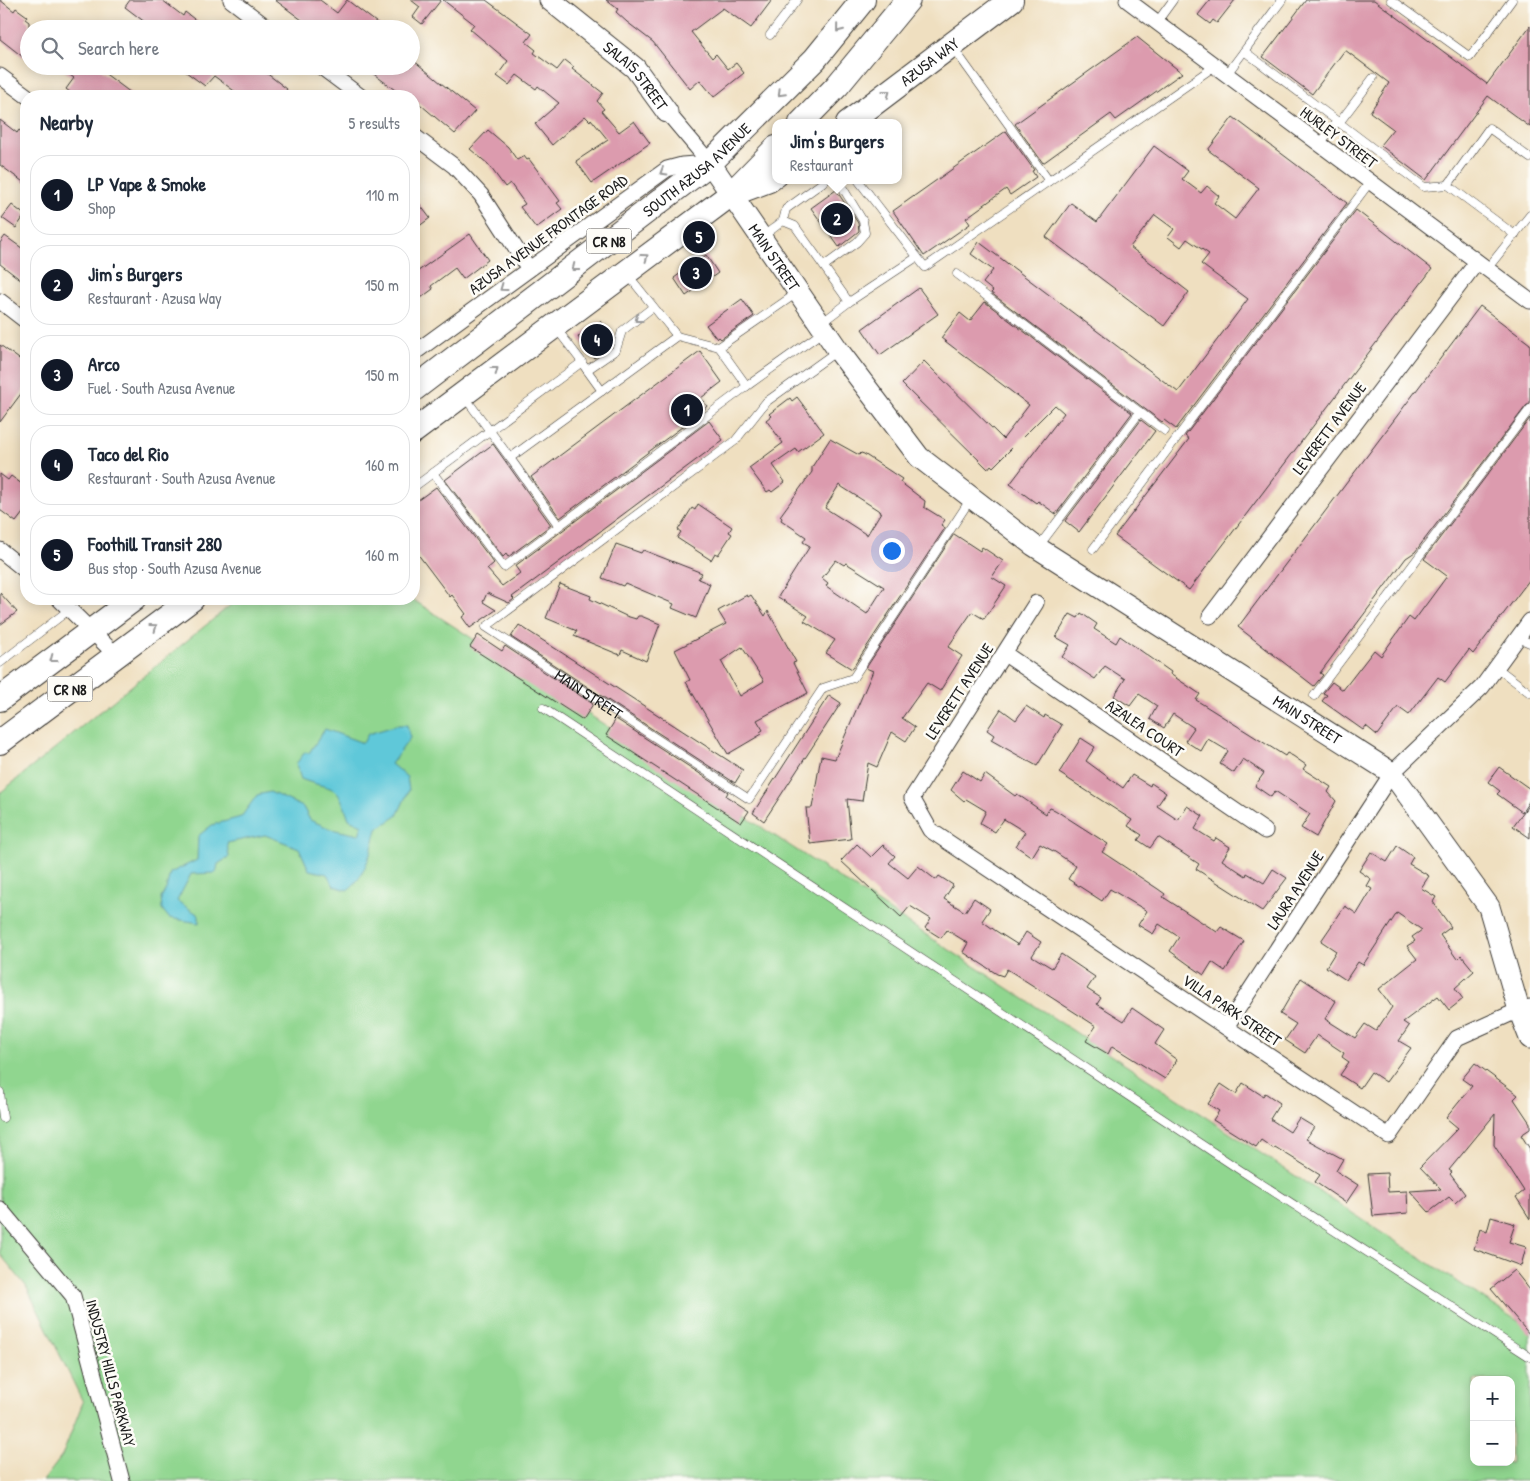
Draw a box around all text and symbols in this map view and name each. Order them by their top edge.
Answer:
search box [20,20,420,75]
one-way arrow [836,23,844,32]
street label: AZUSA WAY [896,32,963,91]
icon: search [38,34,66,62]
text: Search here [78,35,159,61]
street label: SALAIS STREET [599,36,674,115]
one-way arrow [777,87,786,96]
one-way arrow [881,91,890,99]
street label: HURLEY STREET [1296,101,1382,173]
text: Nearby [40,108,93,137]
text: 5 results [349,112,400,134]
street label: SOUTH AZUSA AVENUE [638,118,756,222]
popup [772,119,902,184]
text: Jim's Burgers [790,128,884,154]
text: Restaurant [790,154,853,176]
one-way arrow [660,166,669,176]
street label: AZUSA AVENUE FRONTAGE ROAD [464,169,632,299]
text: LP Vape & Smoke [88,171,206,197]
text: 1 [54,184,60,206]
text: 110 m [366,184,399,206]
text: Shop [88,197,115,219]
pin: 2 [821,200,853,238]
pin: 5 [683,218,715,256]
street label: MAIN STREET [744,219,806,296]
road number: CR N8 [586,228,632,254]
one-way arrow [639,254,649,263]
pin: 3 [680,254,712,292]
text: Jim's Burgers [88,261,182,287]
one-way arrow [571,262,581,271]
text: 2 [53,274,61,296]
text: 150 m [365,274,399,296]
one-way arrow [500,282,509,291]
text: Restaurant · Azusa Way [88,287,222,309]
one-way arrow [635,314,644,322]
pin: 4 [581,321,613,359]
text: Arco [88,351,120,377]
text: 3 [53,364,61,386]
text: 150 m [365,364,399,386]
one-way arrow [489,367,498,376]
text: Fuel · South Azusa Avenue [88,377,235,399]
street label: LEVERETT AVENUE [1287,377,1371,479]
pin: 1 [671,391,703,429]
text: Taco del Rio [88,441,169,467]
text: 4 [54,454,60,476]
text: 160 m [365,454,399,476]
text: Restaurant · South Azusa Avenue [88,467,276,489]
text: Foothill Transit 280 [88,531,222,557]
your location [879,538,905,564]
text: 5 [54,544,60,566]
text: 160 m [365,544,399,566]
text: Bus stop · South Azusa Avenue [88,557,262,579]
one-way arrow [148,624,158,633]
street label: LEVERETT AVENUE [920,639,998,743]
one-way arrow [49,653,59,662]
street label: MAIN STREET [551,664,628,725]
road number: CR N8 [48,676,92,702]
street label: MAIN STREET [1269,689,1346,750]
street label: AZALEA COURT [1102,694,1189,762]
street label: LAURA AVENUE [1261,846,1329,934]
street label: VILLA PARK STREET [1178,969,1286,1051]
street label: INDUSTRY HILLS PARKWAY [81,1297,141,1449]
map controls [1470,1376,1515,1466]
button: + [1470,1376,1515,1421]
button: − [1470,1421,1515,1466]

